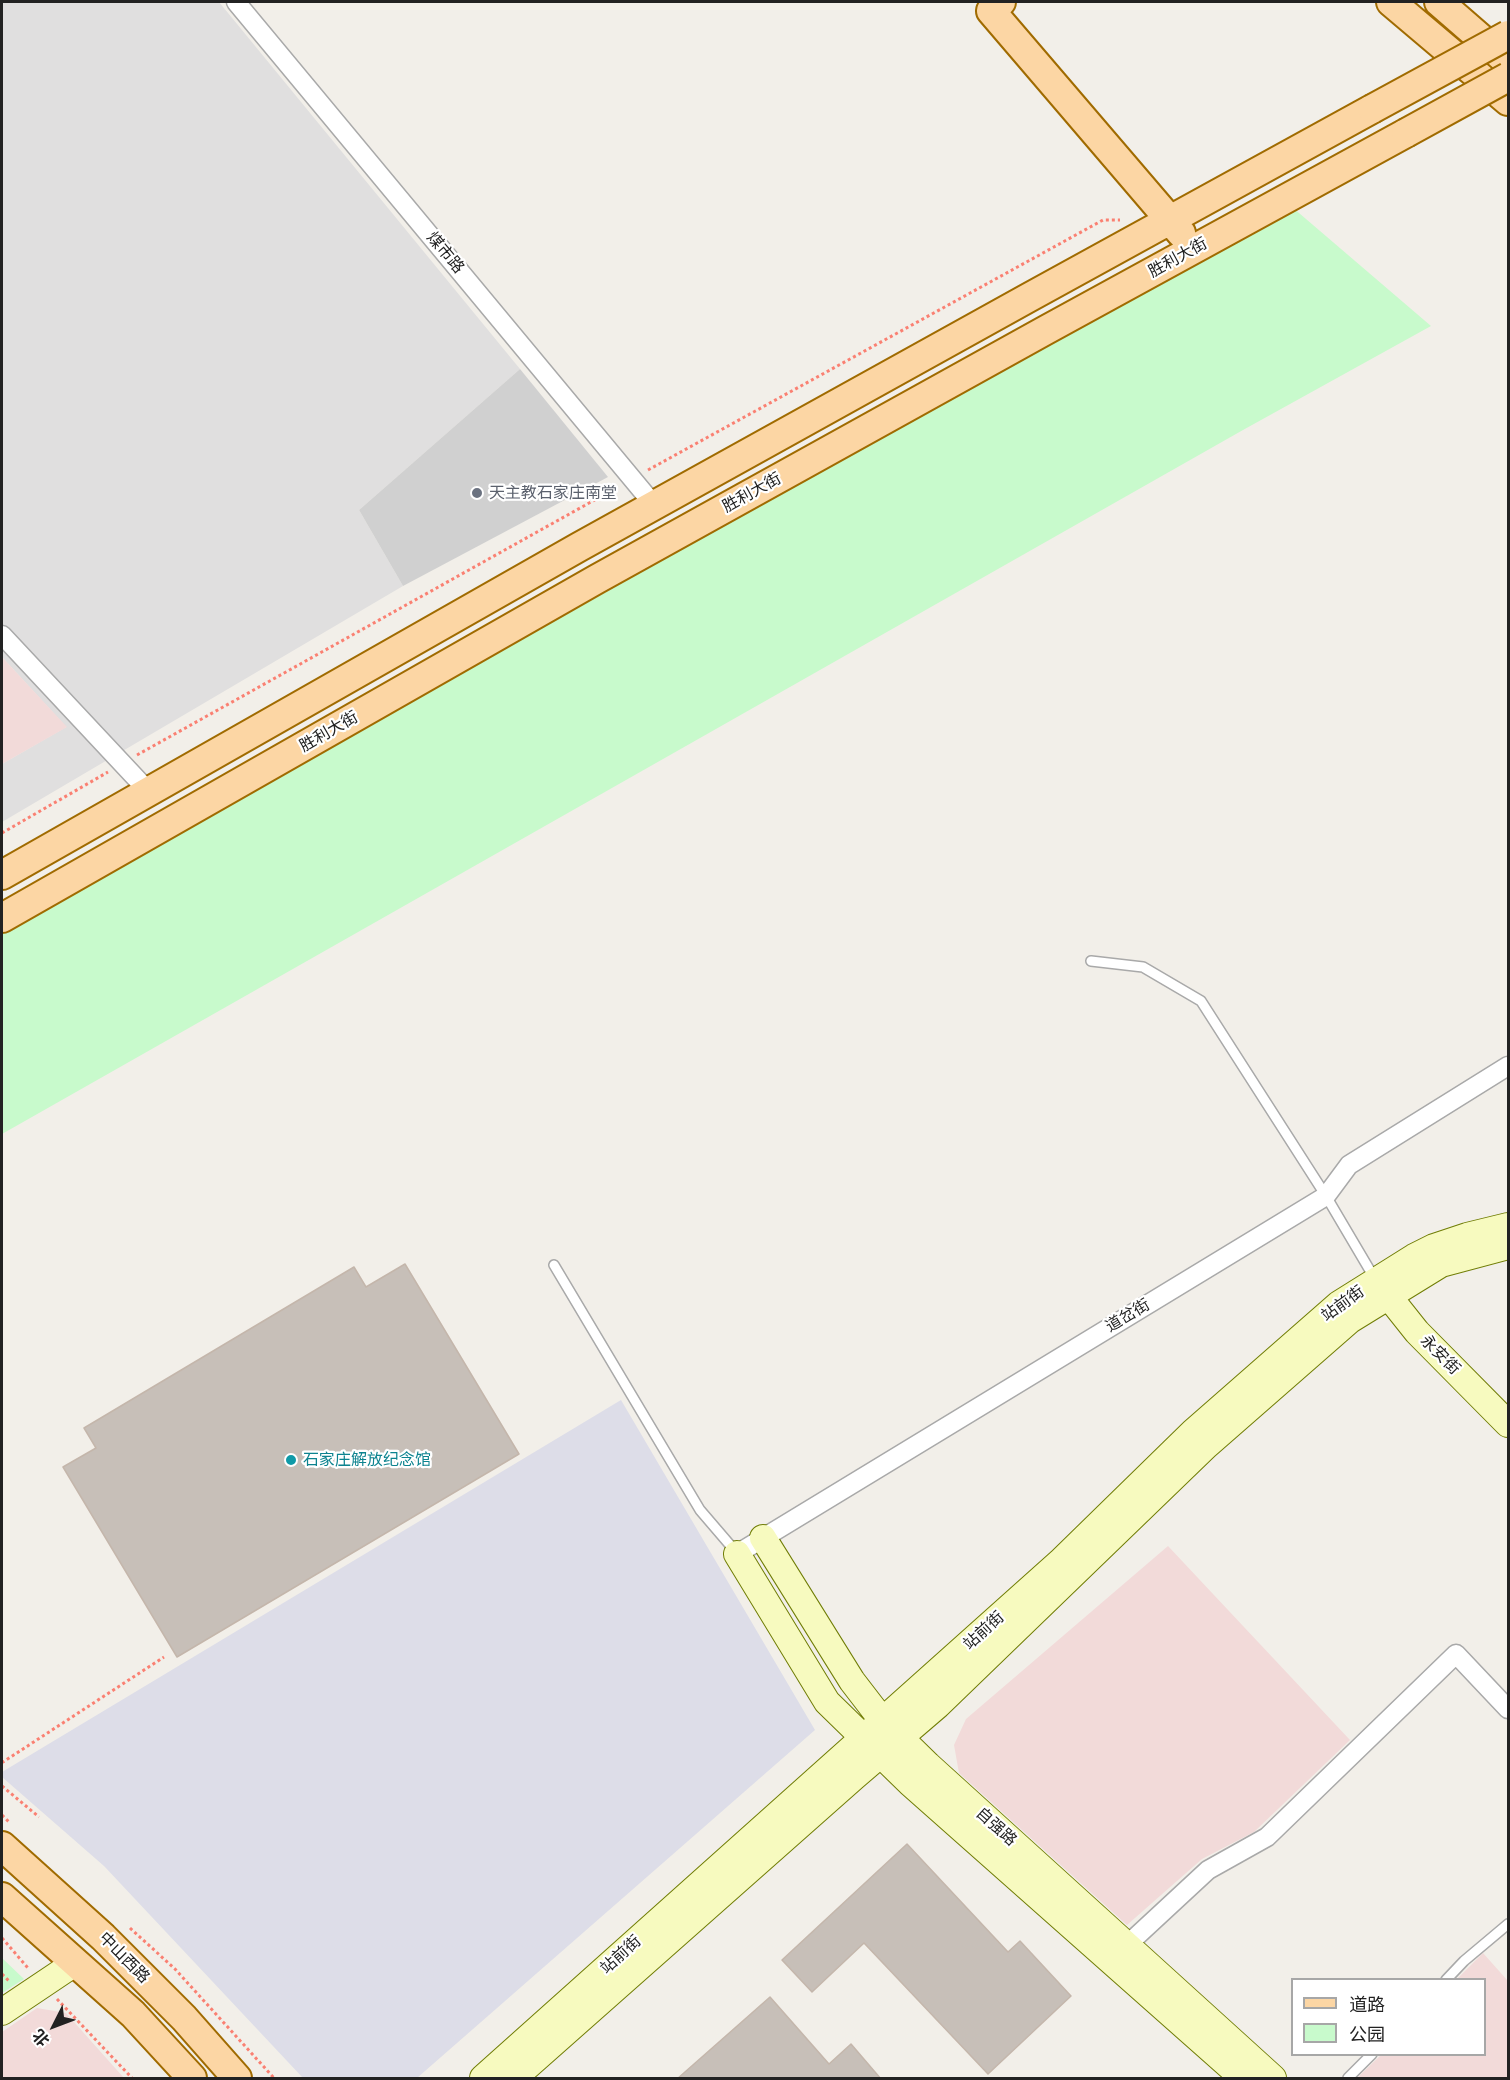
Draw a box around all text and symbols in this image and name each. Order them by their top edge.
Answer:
street label: 煤市路 [422,228,468,278]
street label: 胜利大街 [1145,234,1211,282]
street label: 胜利大街 [719,469,785,517]
place label: 天主教石家庄南堂 [489,483,617,503]
marker: 天主教石家庄南堂 [470,486,484,500]
street label: 胜利大街 [296,708,362,756]
street label: 站前街 [1318,1282,1368,1326]
street label: 道岔街 [1102,1295,1154,1337]
street label: 永安街 [1416,1331,1464,1379]
place label: 石家庄解放纪念馆 [303,1450,431,1470]
marker: 石家庄解放纪念馆 [284,1453,298,1467]
street label: 站前街 [960,1608,1008,1654]
street label: 自强路 [972,1804,1020,1850]
street label: 中山西路 [95,1929,153,1987]
street label: 站前街 [597,1932,645,1978]
legend [1291,1978,1486,2056]
text: 道路 [1349,1992,1385,2016]
north arrow [24,1996,84,2056]
text: 公园 [1349,2022,1385,2046]
text: 北 [27,2025,54,2051]

